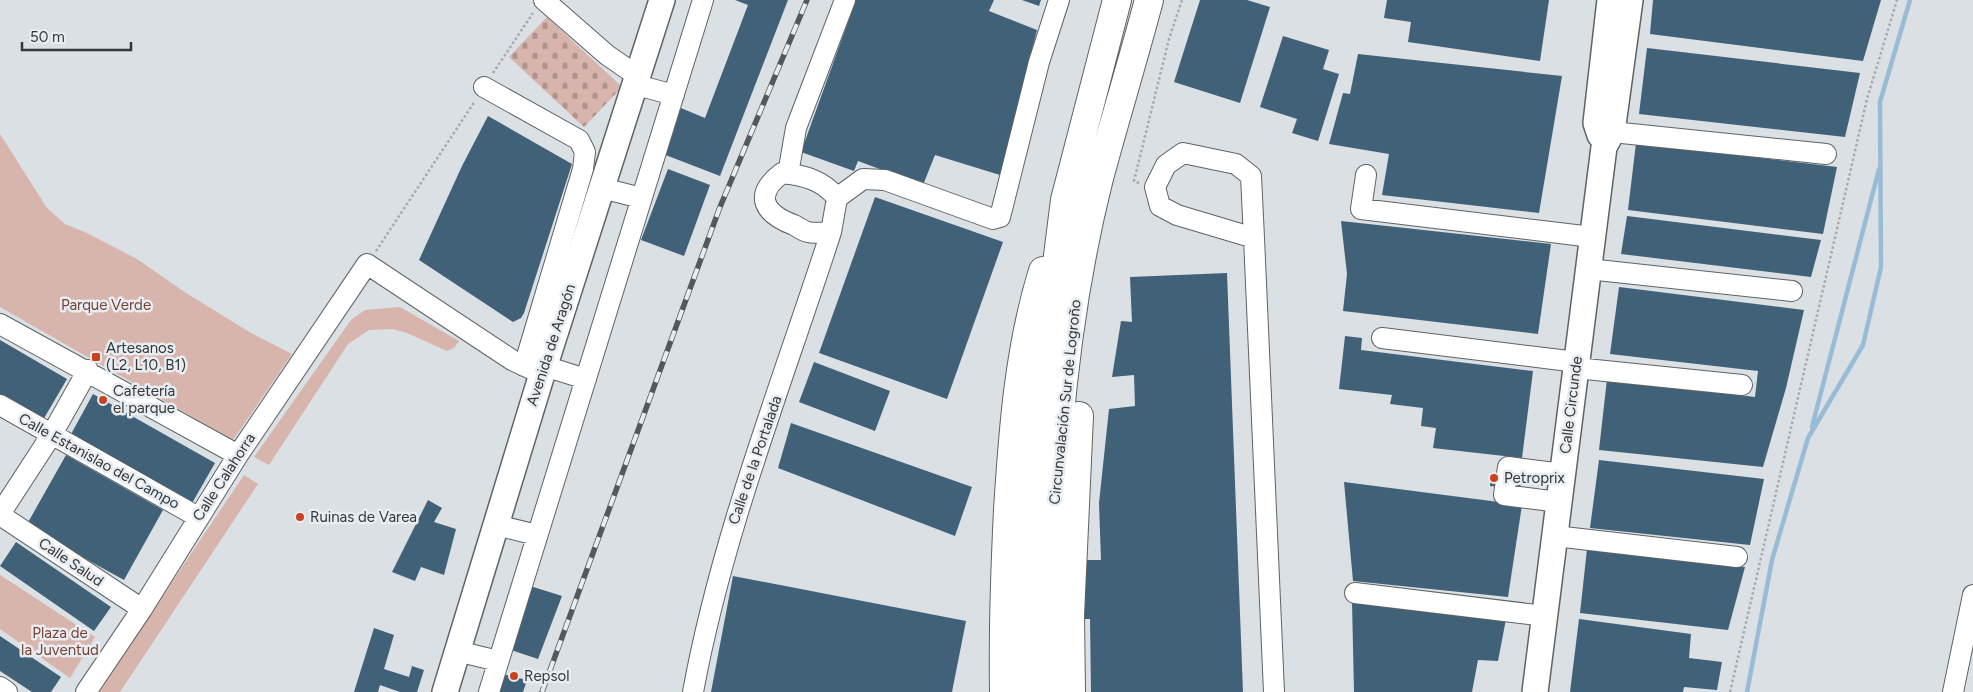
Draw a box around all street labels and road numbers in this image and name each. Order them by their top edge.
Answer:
street label: Avenida de Aragón [523,282,579,408]
street label: Circunvalación Sur de Logroño [1045,298,1085,505]
street label: Calle Circunde [1556,355,1586,455]
street label: Calle de la Portalada [724,393,786,527]
street label: Calle Estanislao del Campo [15,409,183,513]
street label: Calle Calahorra [189,430,259,524]
street label: Calle Salud [35,534,107,590]

